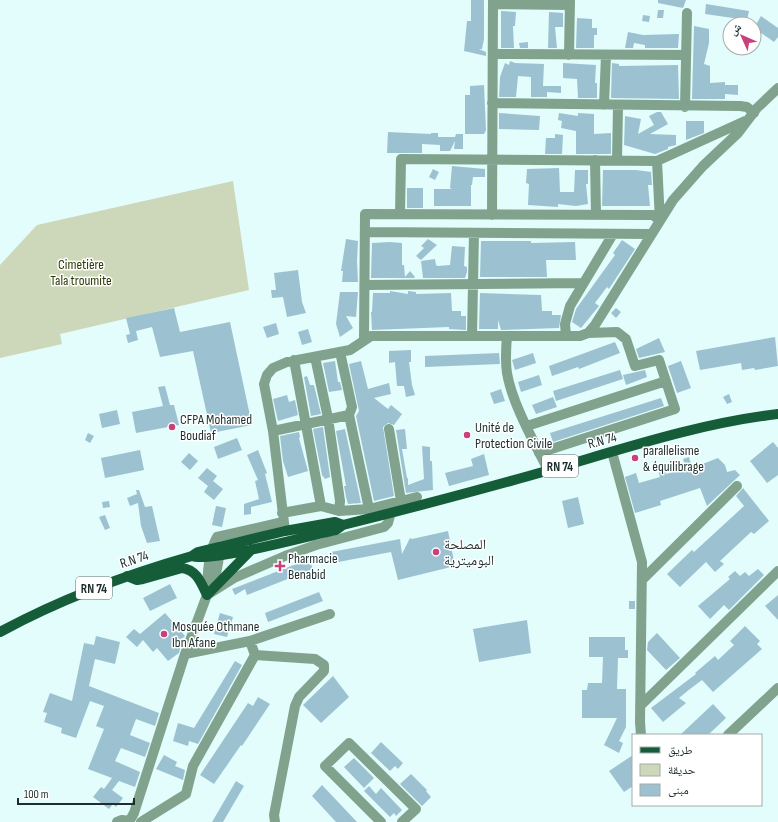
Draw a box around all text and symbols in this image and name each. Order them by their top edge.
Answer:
north arrow [722,16,762,56]
text: ش [727,20,745,39]
park label: Cimetière Tala troumite [50,256,112,289]
place label: CFPA Mohamed Boudiaf [180,411,252,444]
place label: Unité de Protection Civile [475,419,552,452]
marker: CFPA Mohamed Boudiaf [167,422,177,432]
street label: R.N 74 [586,428,619,452]
marker: Unité de Protection Civile [462,430,472,440]
place label: parallelisme & équilibrage [643,442,704,475]
marker: parallelisme & équilibrage [630,453,640,463]
road number: RN 74 [542,455,578,477]
place label: المصلحة البوميترية [444,536,494,569]
street label: R.N 74 [118,547,151,572]
marker: المصلحة البوميترية [431,547,441,557]
place label: Pharmacie Benabid [288,550,338,583]
marker: Pharmacie Benabid [275,561,285,571]
road number: RN 74 [76,577,112,599]
place label: Mosquée Othmane Ibn Afane [172,618,259,651]
marker: Mosquée Othmane Ibn Afane [159,629,169,639]
legend [632,734,762,806]
text: طريق [668,743,693,758]
text: حديقة [668,763,696,778]
scale bar [18,780,134,806]
text: مبنى [668,783,689,798]
text: 100 m [24,787,49,802]

